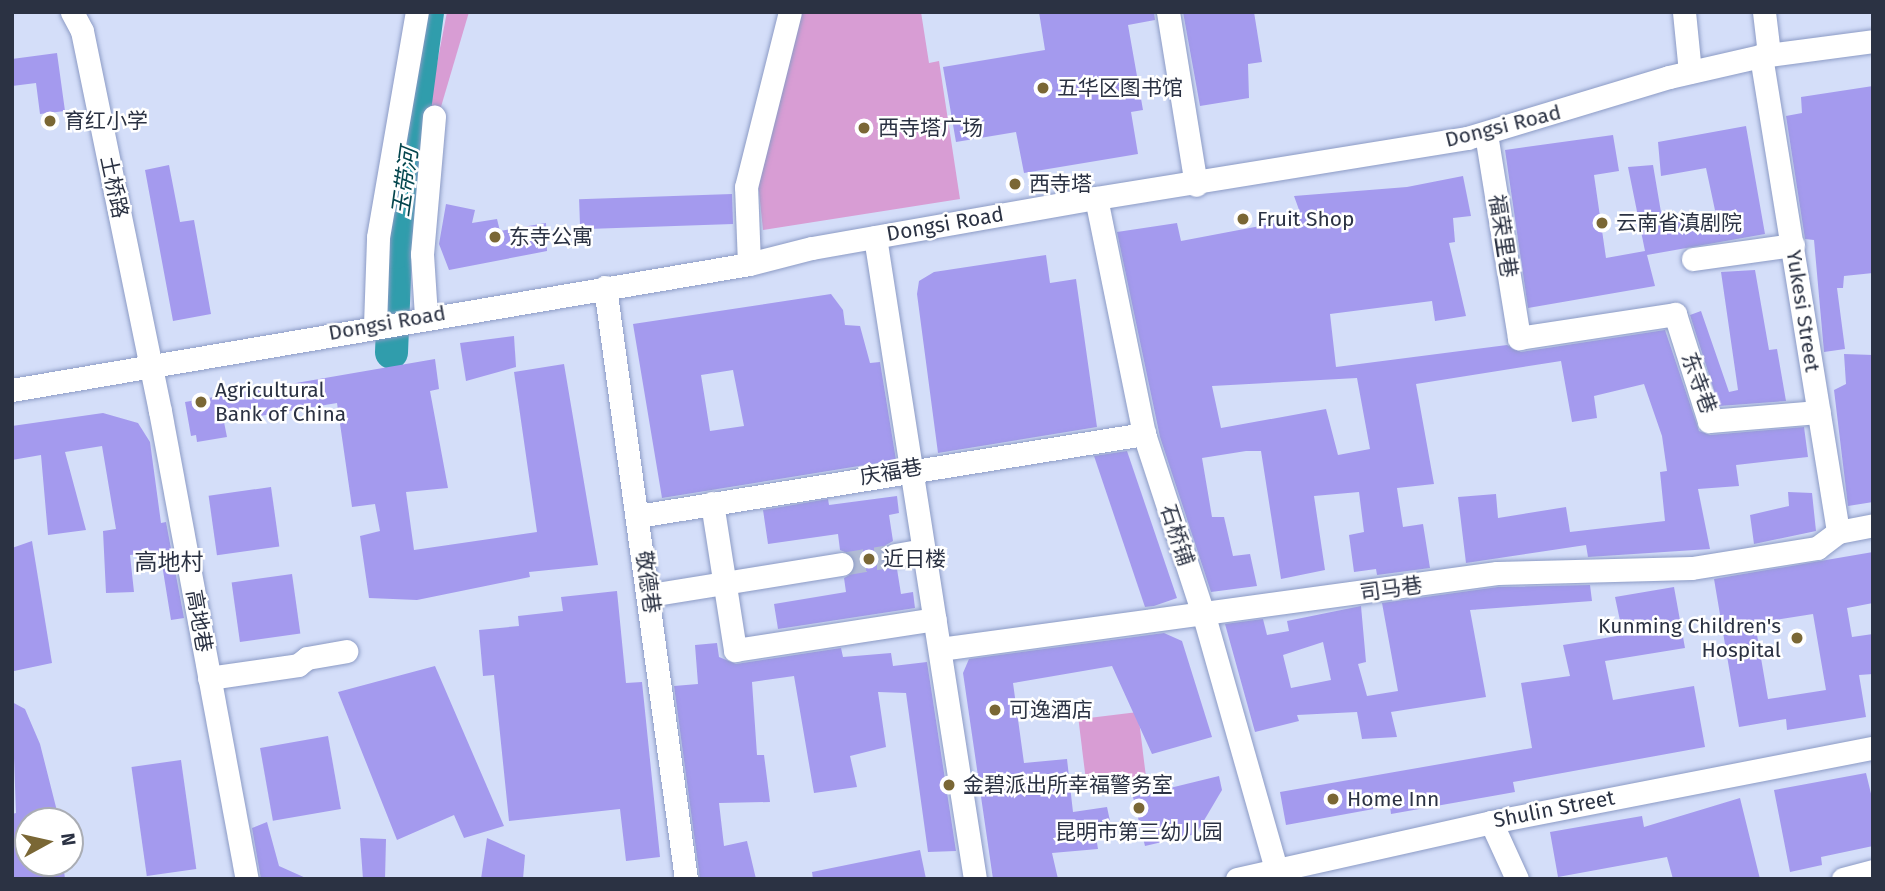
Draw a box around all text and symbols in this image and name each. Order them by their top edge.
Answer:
place label: 五华区图书馆 [1057,75,1183,101]
marker: 五华区图书馆 [1035,80,1051,96]
street label: Dongsi Road [1442,99,1564,153]
place label: 育红小学 [64,108,148,134]
marker: 育红小学 [42,113,58,129]
place label: 西寺塔广场 [878,115,983,141]
marker: 西寺塔广场 [856,120,872,136]
water label: 玉带河 [387,146,423,218]
street label: 土桥路 [95,154,133,220]
place label: 西寺塔 [1029,171,1092,197]
marker: 西寺塔 [1007,176,1023,192]
street label: 福荣里巷 [1484,193,1522,279]
street label: Dongsi Road [884,201,1006,247]
place label: Fruit Shop [1257,206,1354,232]
place label: 云南省滇剧院 [1616,210,1742,236]
marker: Fruit Shop [1235,211,1251,227]
marker: 云南省滇剧院 [1594,215,1610,231]
place label: 东寺公寓 [509,224,593,250]
marker: 东寺公寓 [487,229,503,245]
street label: Yukesi Street [1781,248,1825,374]
street label: Dongsi Road [326,300,448,346]
street label: 东寺巷 [1676,349,1722,417]
place label: Agricultural Bank of China [215,377,346,427]
marker: Agricultural Bank of China [193,394,209,410]
street label: 庆福巷 [858,454,924,490]
street label: 石桥铺 [1155,501,1199,569]
place label: 近日楼 [883,546,946,572]
district label: 高地村 [135,548,203,576]
street label: 敬德巷 [631,549,665,615]
marker: 近日楼 [861,551,877,567]
street label: 司马巷 [1358,572,1424,606]
street label: 高地巷 [181,588,217,654]
place label: Kunming Children's Hospital [1598,613,1781,663]
marker: Kunming Children's Hospital [1787,628,1807,648]
place label: 可逸酒店 [1009,697,1093,723]
marker: 可逸酒店 [987,702,1003,718]
place label: 金碧派出所幸福警务室 [963,772,1173,798]
marker: 金碧派出所幸福警务室 [941,777,957,793]
street label: Shulin Street [1491,785,1617,833]
place label: Home Inn [1347,786,1439,812]
marker: Home Inn [1325,791,1341,807]
marker: 昆明市第三幼儿园 [1131,800,1147,816]
north arrow [14,807,84,877]
place label: 昆明市第三幼儿园 [1055,819,1223,845]
text: N [56,831,81,847]

